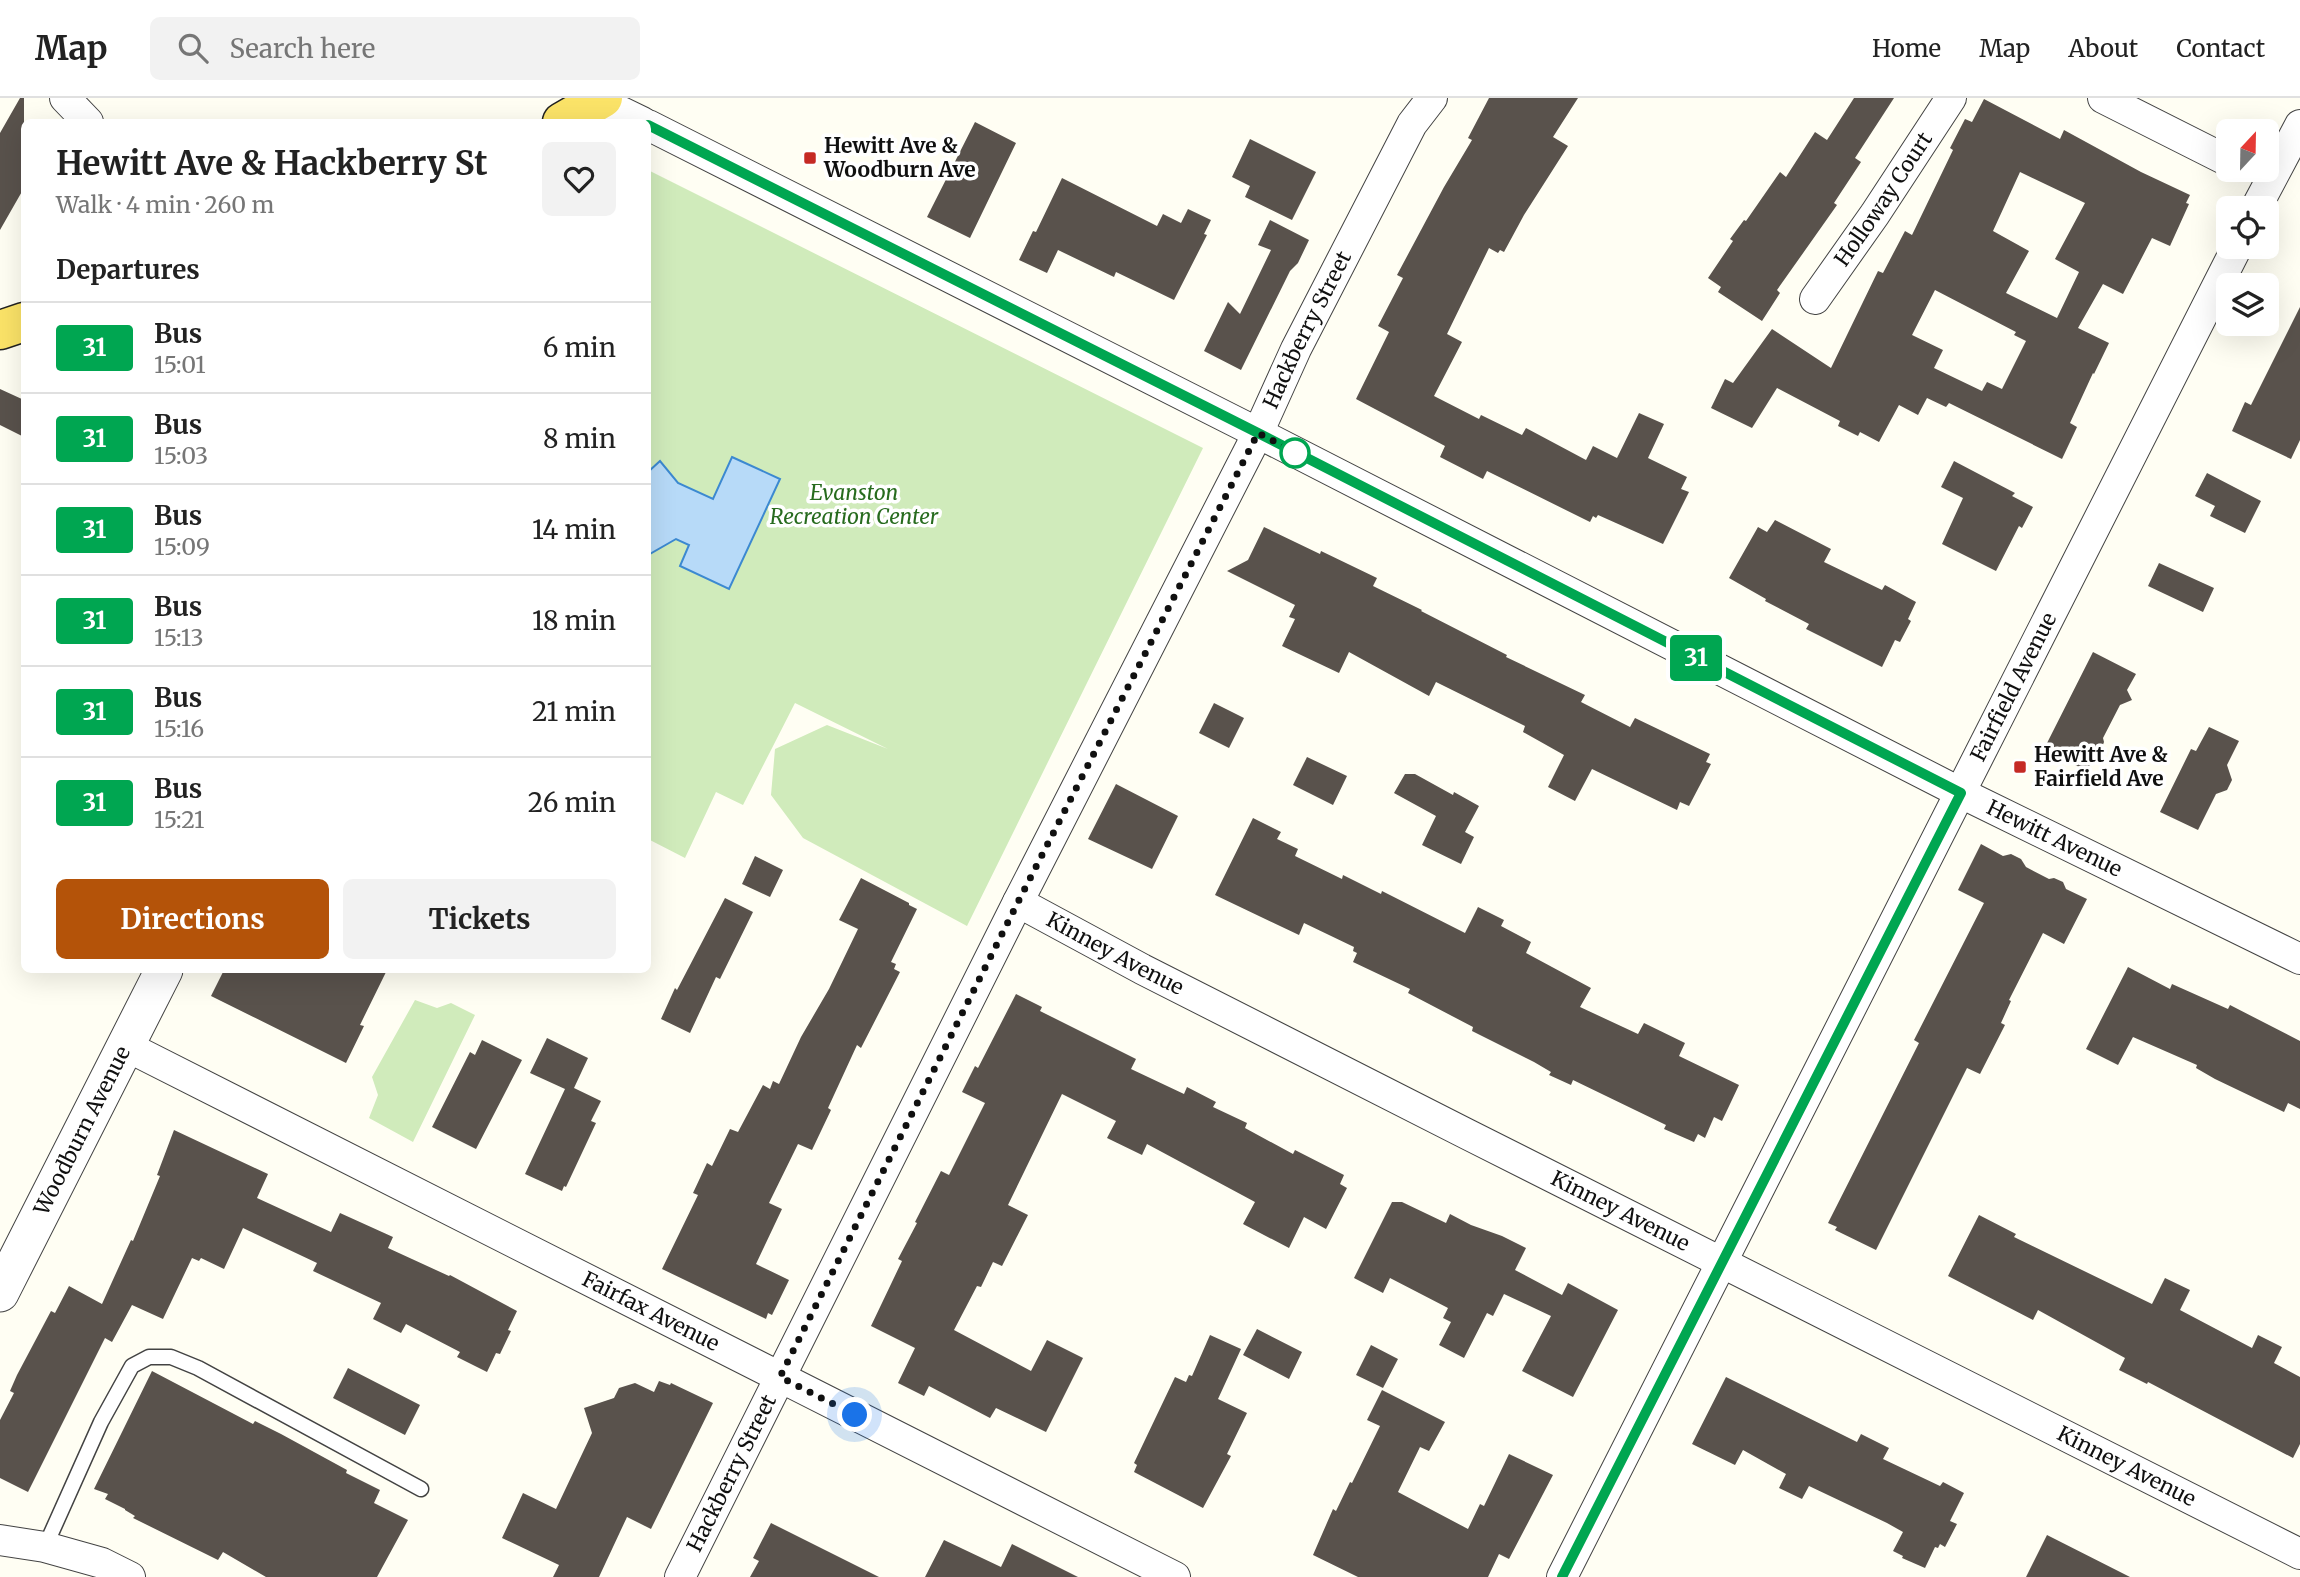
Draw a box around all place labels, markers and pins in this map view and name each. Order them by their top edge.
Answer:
place label: Hewitt Ave & Woodburn Ave [823,132,976,183]
marker: Hewitt Ave & Woodburn Ave [802,150,818,166]
unlabelled marker [1280,438,1310,468]
place label: Hewitt Ave & Fairfield Ave [2034,741,2168,792]
marker: Hewitt Ave & Fairfield Ave [2012,759,2028,775]

